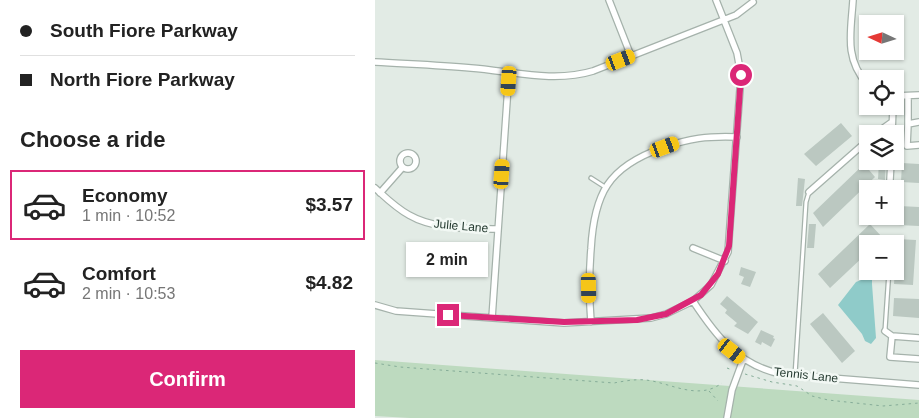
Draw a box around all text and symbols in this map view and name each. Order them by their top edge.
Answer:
north arrow [859,15,904,60]
map controls [859,15,904,280]
text: South Fiore Parkway [50,20,238,41]
car [604,48,637,72]
route start [730,64,752,86]
car [500,66,517,96]
text: North Fiore Parkway [50,69,235,90]
button: locate [859,70,904,115]
button: layers [859,125,904,170]
text: Choose a ride [20,127,165,152]
car [648,135,681,159]
car [493,159,510,189]
button: + [859,180,904,225]
icon: car [22,183,67,228]
text: Economy [82,185,168,206]
text: $3.57 [305,194,353,215]
text: 1 min · 10:52 [82,207,175,224]
street label: Julie Lane [433,217,489,235]
button: − [859,235,904,280]
callout: 2 min [407,242,489,278]
text: 2 min [426,251,468,268]
icon: car [22,261,67,306]
text: Comfort [82,263,156,284]
text: $4.82 [305,272,353,293]
car [581,273,596,303]
text: 2 min · 10:53 [82,285,175,302]
route end [437,304,459,326]
car [715,336,748,366]
button: Confirm [20,350,355,408]
street label: Tennis Lane [773,365,839,385]

